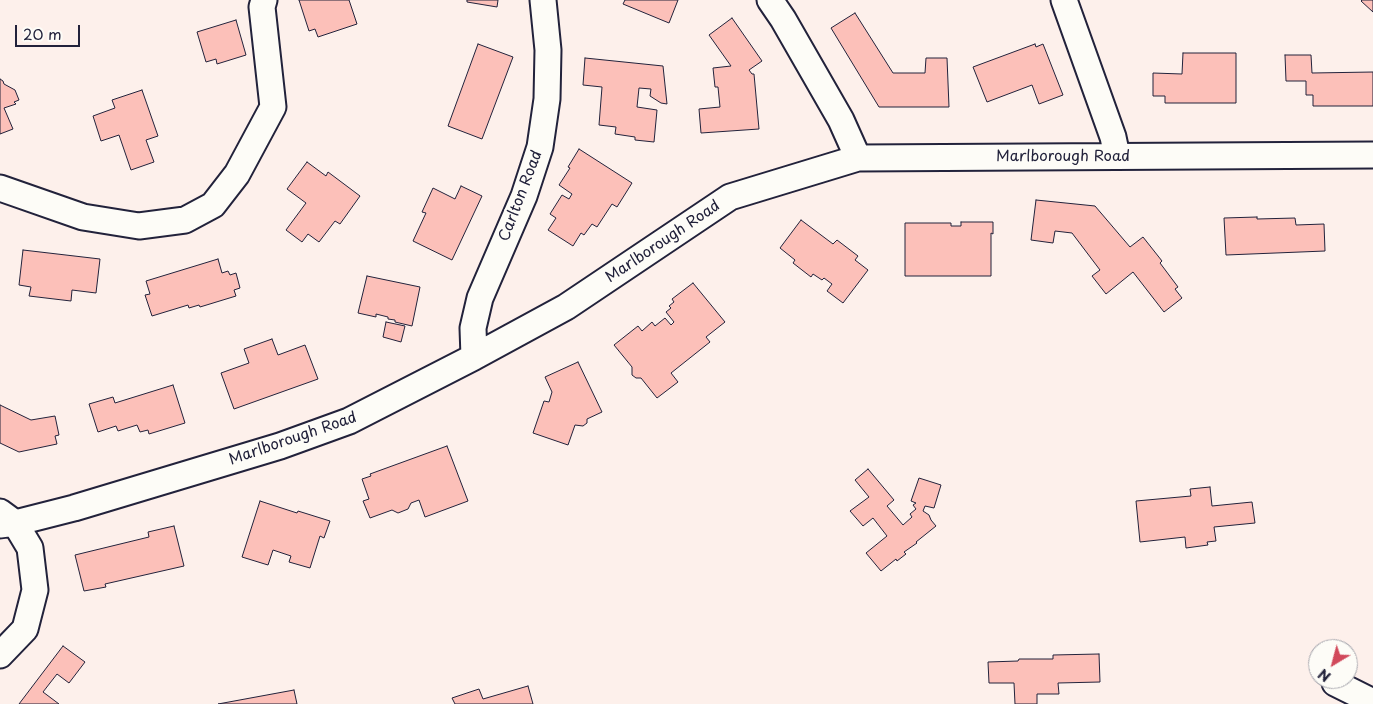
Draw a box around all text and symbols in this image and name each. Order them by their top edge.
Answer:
scale bar [18,15,82,47]
text: 20 m [23,22,62,45]
street label: Carlton Road [495,148,547,244]
street label: Marlborough Road [996,148,1130,166]
street label: Marlborough Road [602,197,724,287]
street label: Marlborough Road [227,409,359,469]
north arrow [1308,639,1358,689]
text: N [1314,664,1335,687]

